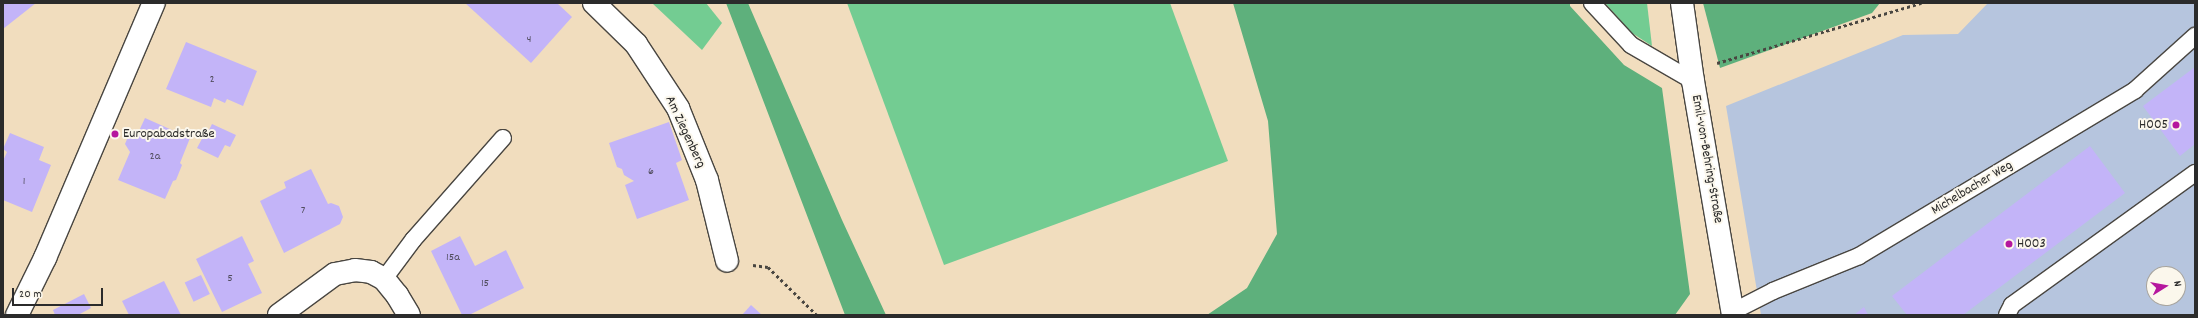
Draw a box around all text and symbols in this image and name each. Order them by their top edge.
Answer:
house number: 4 [527,33,531,47]
house number: 2 [209,73,215,87]
street label: Am Ziegenberg [661,93,709,171]
street label: Emil-von-Behring-Straße [1687,93,1727,225]
place label: H005 [2139,117,2168,133]
marker: H005 [2171,120,2181,130]
place label: Europabadstraße [123,126,215,142]
marker: Europabadstraße [110,129,120,139]
house number: 2a [150,150,160,164]
street label: Michelbacher Weg [1928,157,2016,219]
house number: 6 [648,165,654,179]
house number: 1 [23,175,25,189]
house number: 7 [301,204,305,218]
place label: H003 [2017,236,2046,252]
marker: H003 [2004,239,2014,249]
house number: 15a [446,251,460,265]
north arrow [2146,266,2186,306]
house number: 5 [227,272,233,286]
house number: 15 [481,277,489,291]
scale bar [14,280,105,306]
text: N [2168,280,2185,288]
text: 20 m [19,286,42,303]

